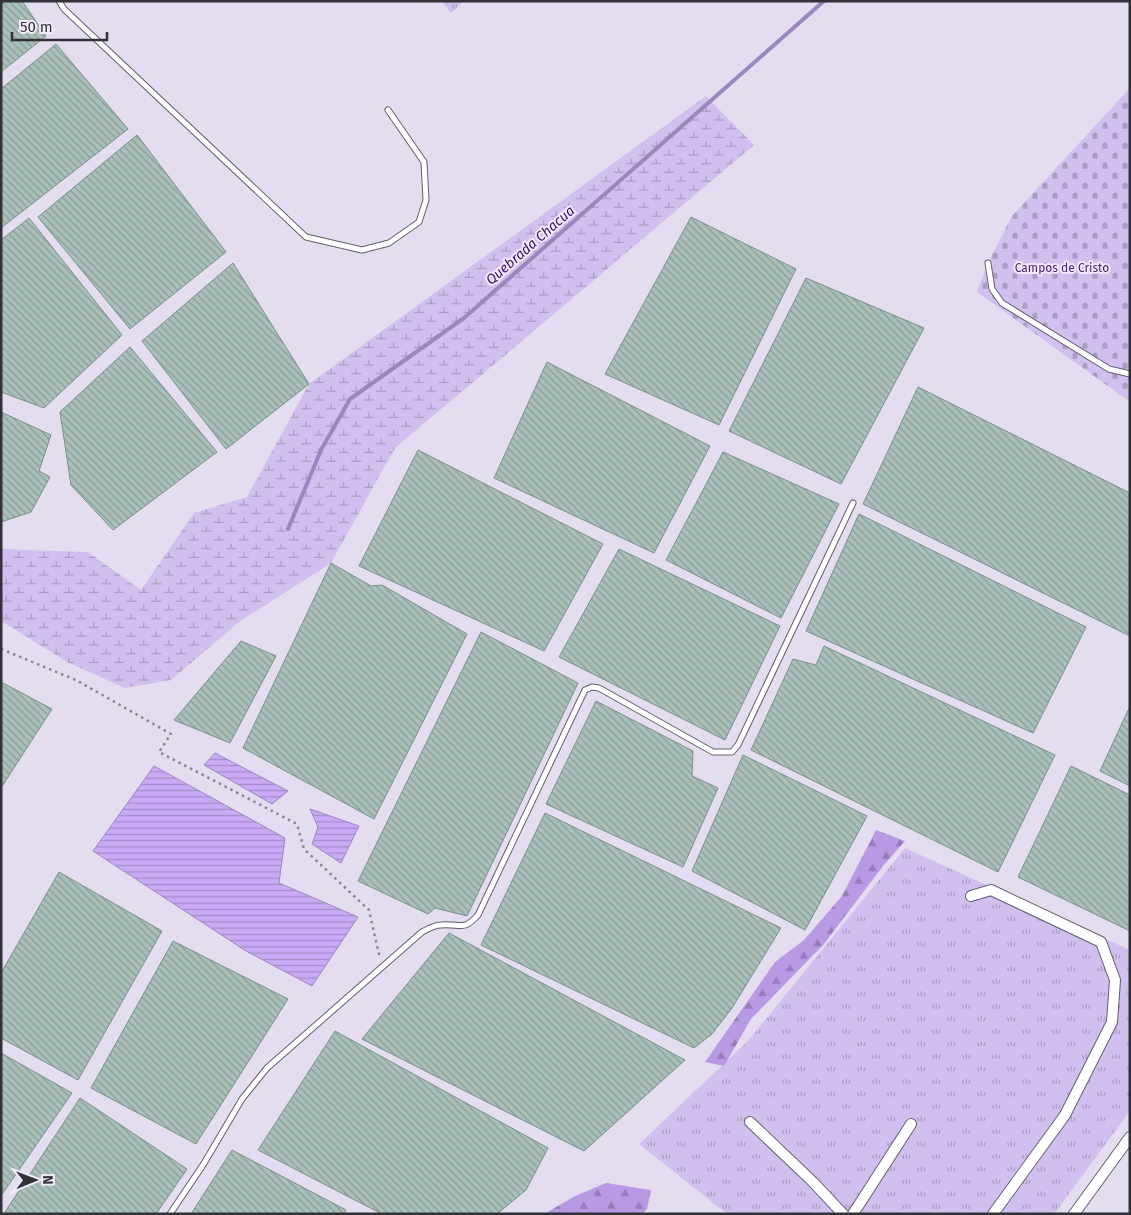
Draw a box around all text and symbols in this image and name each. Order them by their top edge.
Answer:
scale bar [12,10,108,42]
text: 50 m [20,18,53,36]
water label: Quebrada Chacua [483,202,578,288]
park label: Campos de Cristo [1015,261,1109,275]
north arrow [10,1155,60,1205]
text: N [39,1175,56,1185]

